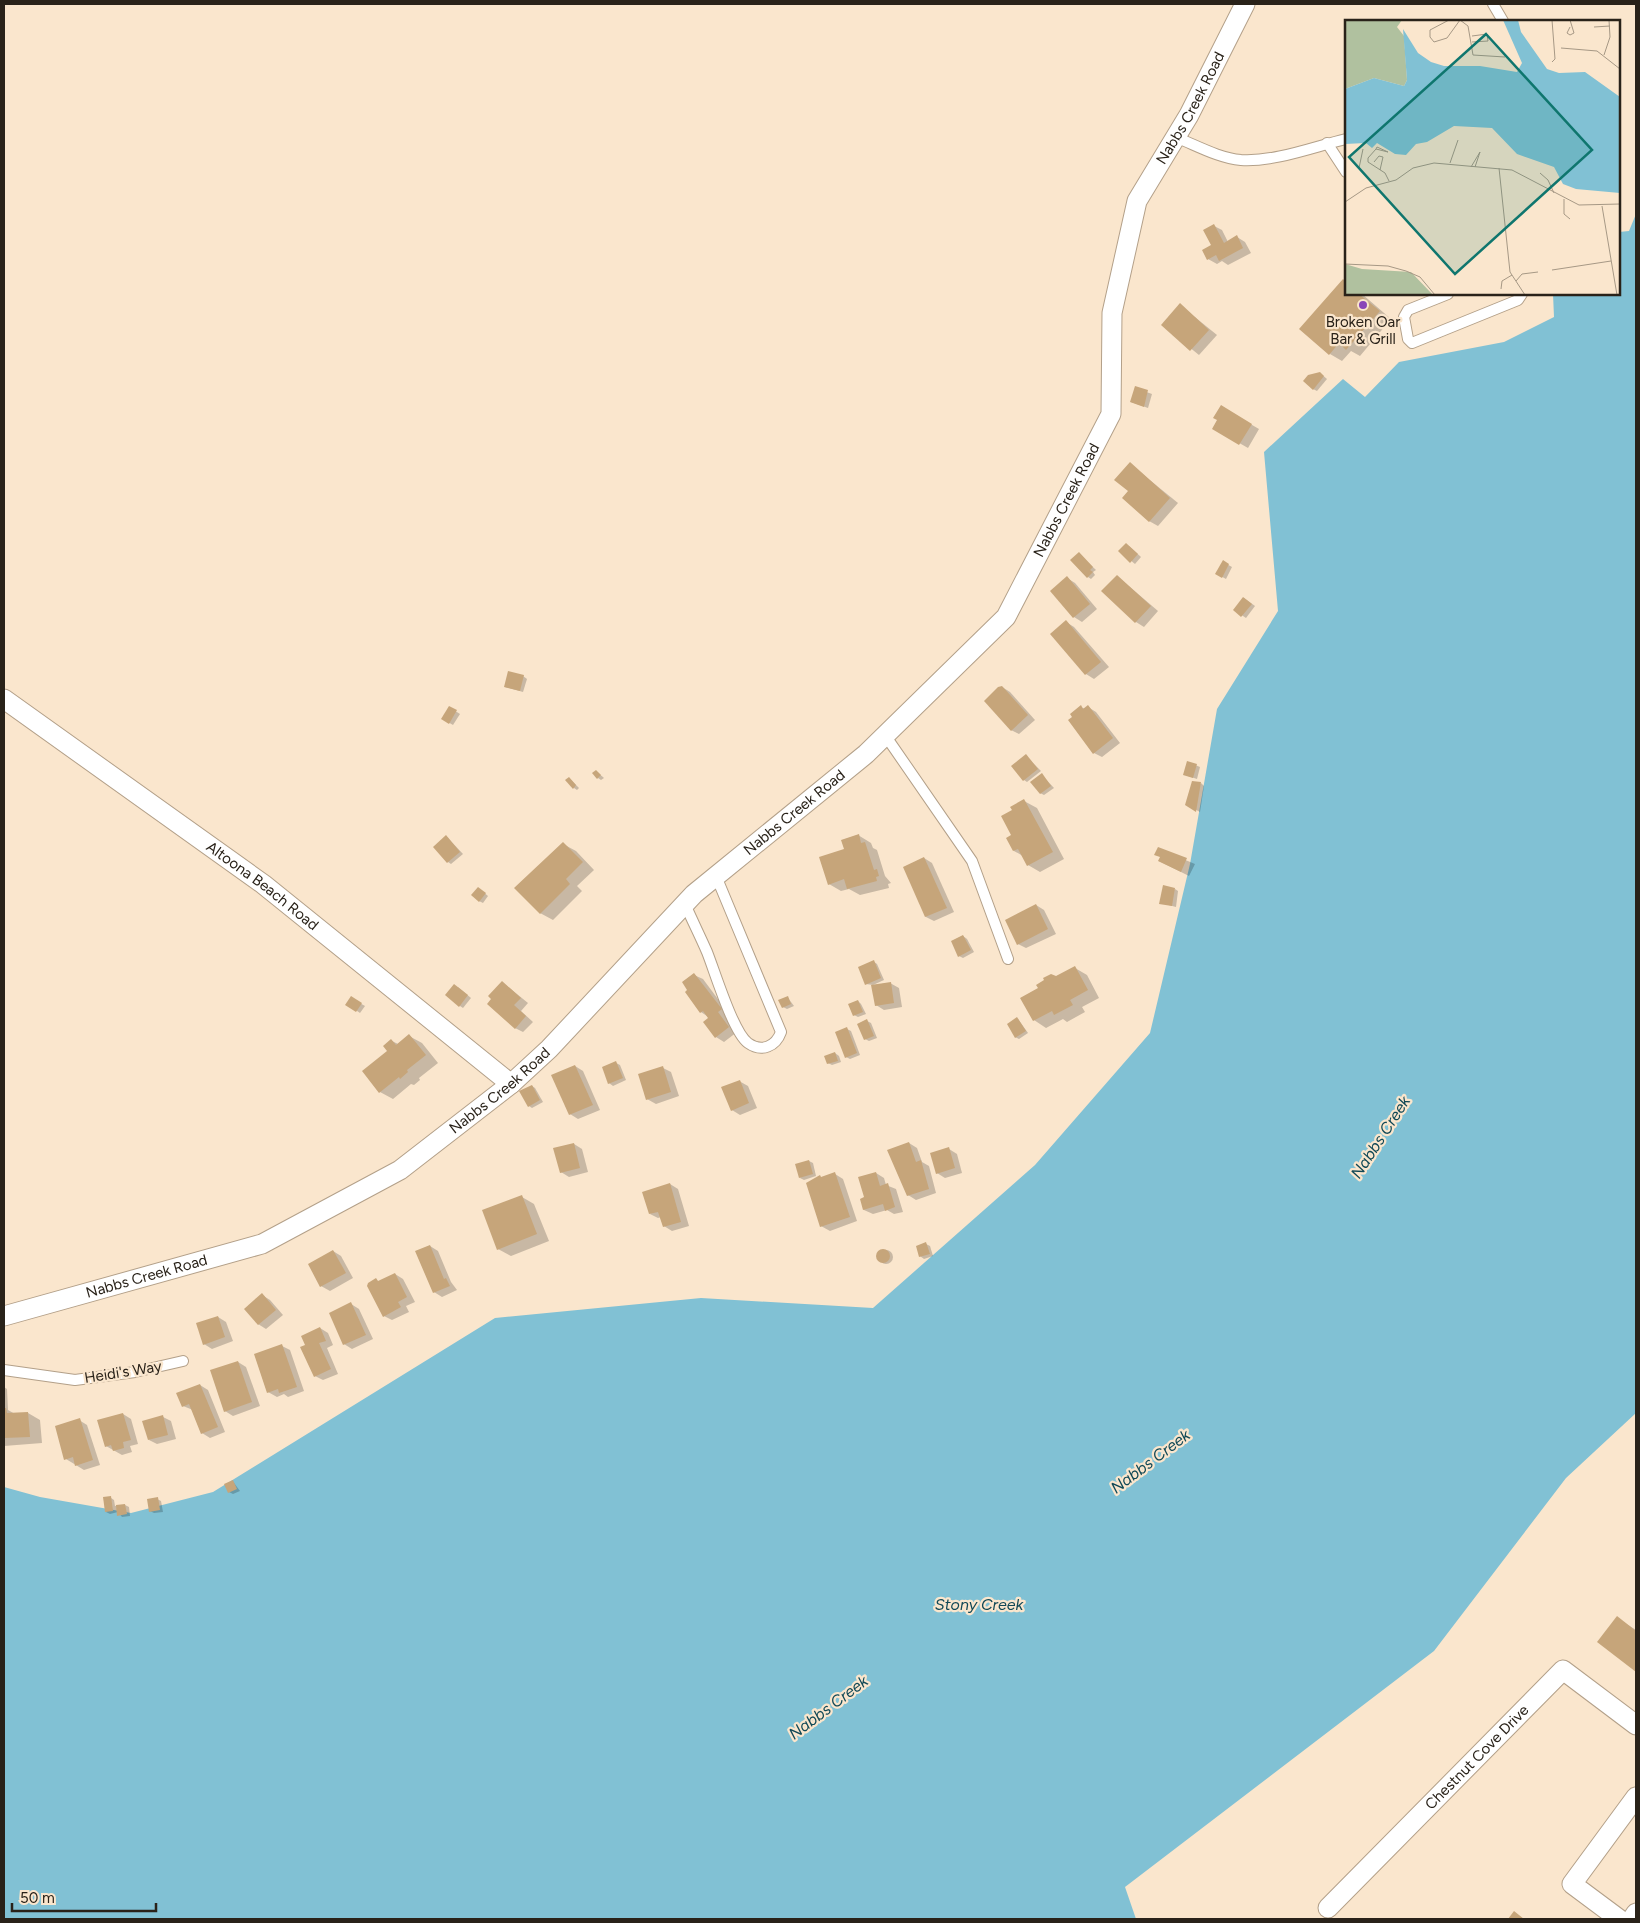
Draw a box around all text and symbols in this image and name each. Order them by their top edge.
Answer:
inset map [1345,20,1620,295]
street label: Nabbs Creek Road [1152,49,1228,168]
marker: Broken Oar Bar & Grill [1357,299,1369,311]
place label: Broken Oar Bar & Grill [1326,313,1400,348]
street label: Nabbs Creek Road [1030,440,1103,560]
street label: Nabbs Creek Road [740,766,849,859]
street label: Altoona Beach Road [203,838,322,934]
street label: Nabbs Creek Road [446,1044,554,1137]
water label: Nabbs Creek [1347,1092,1415,1182]
street label: Nabbs Creek Road [84,1251,209,1302]
street label: Heidi's Way [83,1357,163,1387]
water label: Nabbs Creek [1107,1425,1195,1497]
water label: Stony Creek [935,1595,1025,1614]
water label: Nabbs Creek [785,1671,873,1743]
street label: Chestnut Cove Drive [1421,1701,1532,1813]
scale bar [12,1880,156,1912]
text: 50 m [20,1889,55,1907]

